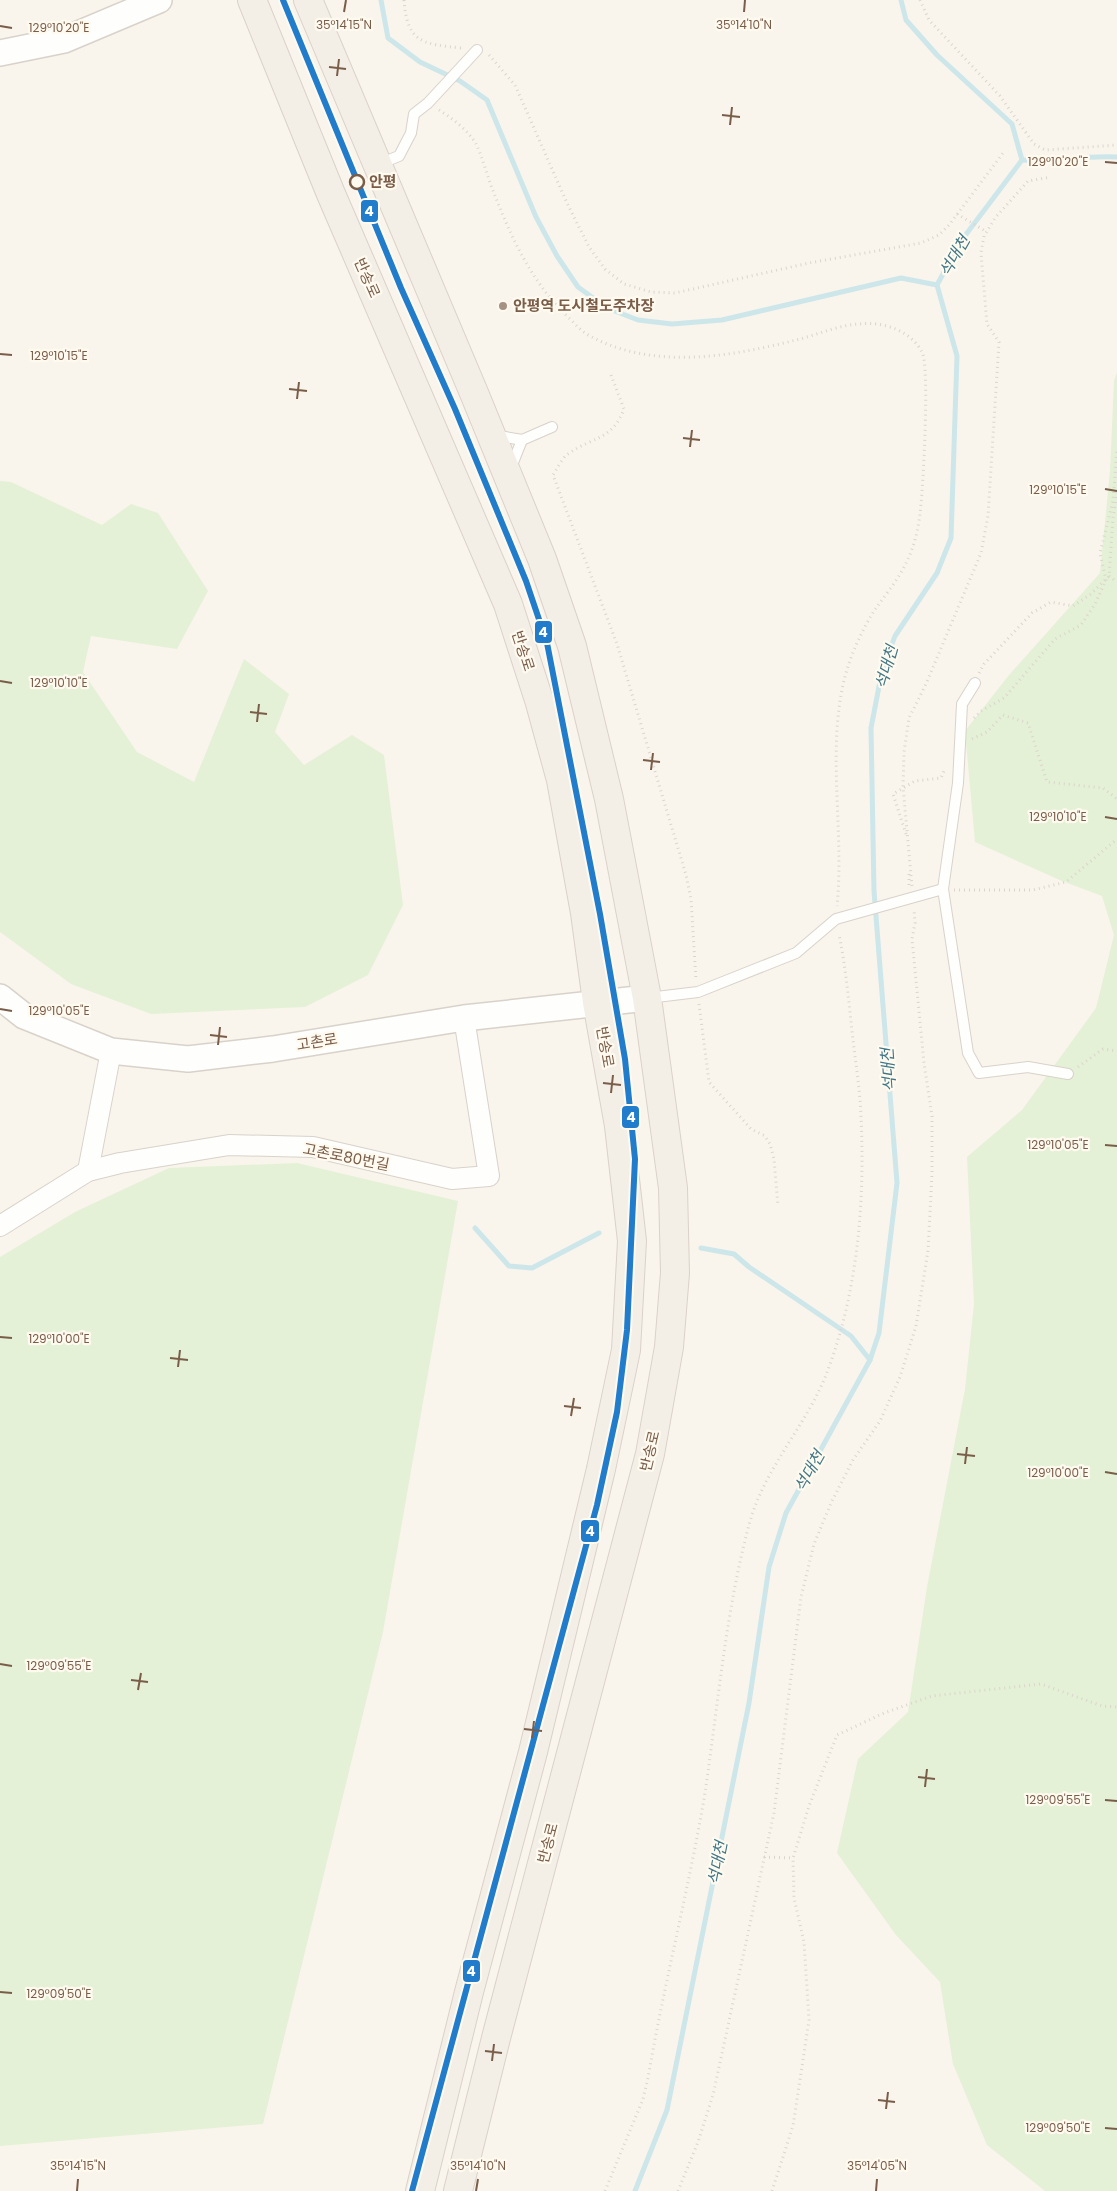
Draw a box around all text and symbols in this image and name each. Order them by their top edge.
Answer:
text: 35°14'15"N [316,16,372,33]
text: 35°14'10"N [716,16,772,33]
text: 129°10'20"E [29,19,89,36]
text: 129°10'20"E [1028,153,1088,170]
place label: 안평 [369,171,397,192]
marker: 안평 [349,174,365,190]
line badge: 4 [360,199,379,223]
text: 4 [364,201,374,221]
water label: 석대천 [933,229,977,281]
street label: 반송로 [349,255,385,301]
place label: 안평역 도시철도주차장 [513,295,654,316]
marker: 안평역 도시철도주차장 [497,300,509,312]
text: 129°10'15"E [30,347,88,364]
text: 129°10'15"E [1029,481,1087,498]
line badge: 4 [534,620,553,644]
text: 4 [538,622,548,642]
street label: 반송로 [507,628,540,674]
water label: 석대천 [869,641,904,692]
text: 129°10'10"E [30,674,88,691]
text: 129°10'10"E [1029,808,1087,825]
text: 129°10'05"E [28,1002,90,1019]
street label: 반송로 [592,1025,619,1069]
street label: 고촌로 [295,1028,339,1055]
water label: 석대천 [875,1045,902,1093]
line badge: 4 [621,1105,640,1129]
text: 4 [626,1107,636,1127]
text: 129°10'05"E [1027,1136,1089,1153]
street label: 고촌로80번길 [301,1138,391,1175]
text: 129°10'00"E [28,1330,90,1347]
street label: 반송로 [635,1428,664,1473]
water label: 석대천 [789,1444,831,1496]
text: 129°10'00"E [1027,1464,1089,1481]
line badge: 4 [580,1519,600,1543]
text: 4 [585,1521,595,1541]
text: 129°09'55"E [27,1657,91,1674]
text: 129°09'55"E [1026,1791,1090,1808]
street label: 반송로 [532,1820,563,1866]
water label: 석대천 [702,1837,733,1887]
line badge: 4 [462,1959,481,1983]
text: 4 [466,1961,476,1981]
text: 129°09'50"E [27,1985,91,2002]
text: 129°09'50"E [1026,2119,1090,2136]
text: 35°14'15"N [50,2157,106,2174]
text: 35°14'10"N [450,2157,506,2174]
text: 35°14'05"N [847,2157,907,2174]

